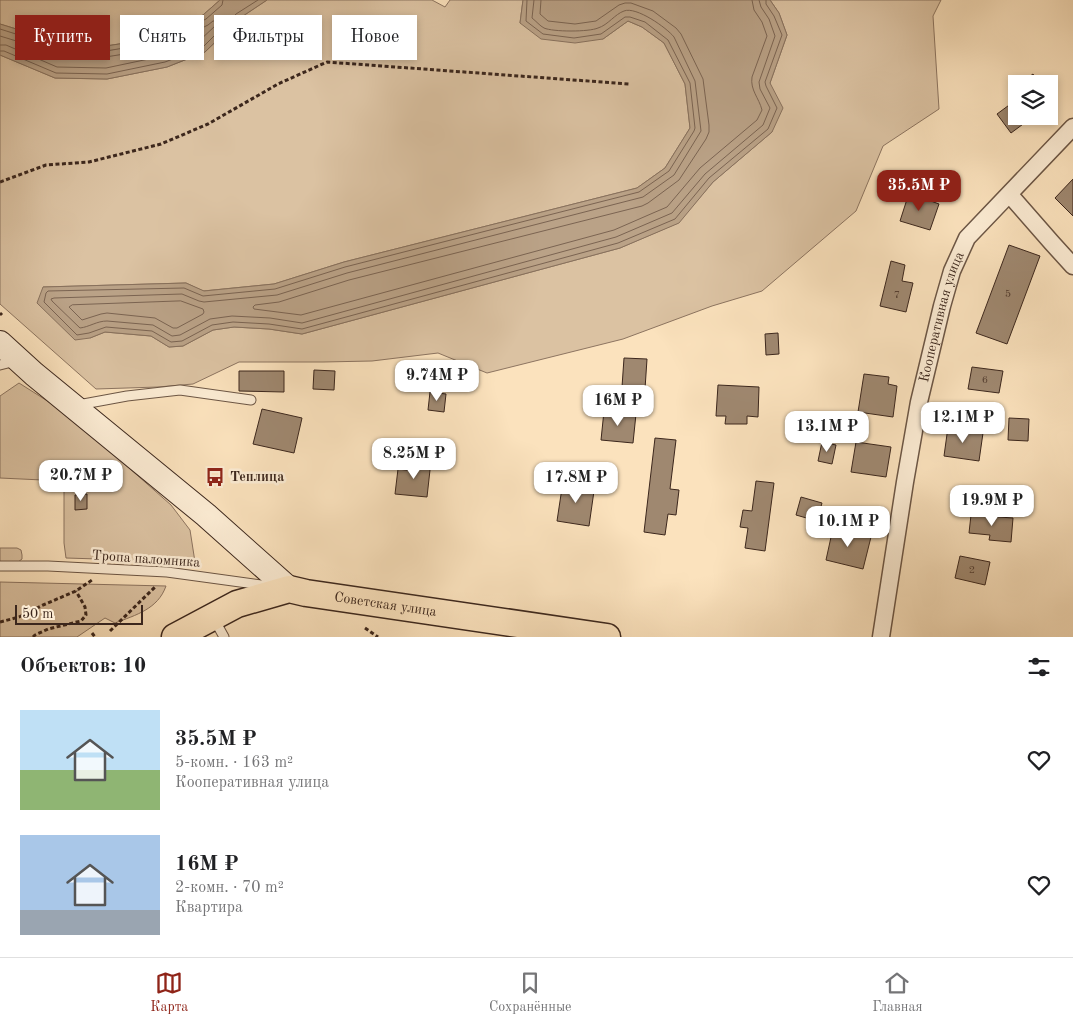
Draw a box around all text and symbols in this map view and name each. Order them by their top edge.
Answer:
chip: Купить [15,15,110,60]
chip: Снять [120,15,204,60]
chip: Фильтры [214,15,322,60]
chip: Новое [332,15,417,60]
map controls [1008,75,1058,125]
button: layers [1008,75,1058,125]
pin: 35.5M ₽ [873,170,965,212]
text: 35.5M ₽ [888,178,950,194]
street label: Кооперативная улица [917,250,967,384]
house number: 5 [1005,289,1011,300]
house number: 7 [894,290,900,301]
pin: 9.74M ₽ [391,360,483,402]
text: 9.74M ₽ [406,368,468,384]
house number: 6 [982,375,988,386]
pin: 16M ₽ [583,384,653,427]
text: 16M ₽ [594,393,642,409]
pin: 12.1M ₽ [917,402,1009,444]
pin: 13.1M ₽ [781,410,873,453]
text: 12.1M ₽ [932,410,994,426]
text: 13.1M ₽ [796,419,858,435]
pin: 8.25M ₽ [368,438,460,480]
text: 8.25M ₽ [383,446,445,462]
pin: 20.7M ₽ [35,460,127,502]
pin: 17.8M ₽ [530,462,622,504]
bus stop icon: Теплица [204,466,226,488]
text: 20.7M ₽ [50,468,112,484]
place label: Теплица [230,470,284,484]
text: 17.8M ₽ [545,470,607,486]
pin: 19.9M ₽ [946,484,1038,527]
text: 19.9M ₽ [961,493,1023,509]
pin: 10.1M ₽ [802,506,894,548]
text: 10.1M ₽ [817,514,879,530]
street label: Тропа паломника [91,548,201,570]
house number: 2 [969,565,975,576]
street label: Советская улица [333,590,438,619]
scale bar [15,602,142,625]
text: 50 m [22,607,53,621]
icon: filters [1025,653,1053,681]
text: Объектов: 10 [20,656,146,677]
text: 35.5M ₽ [175,729,257,750]
icon: home [60,730,120,790]
icon: heart [1025,746,1053,774]
text: 5-комн. · 163 m² [175,755,293,771]
text: Кооперативная улица [175,775,329,791]
text: 16M ₽ [175,854,239,875]
icon: home [60,855,120,915]
icon: heart [1025,871,1053,899]
text: 2-комн. · 70 m² [175,880,284,896]
text: Квартира [175,900,243,916]
tab: Карта [150,969,188,1016]
tab: Сохранённые [489,969,572,1016]
tab: Главная [872,969,923,1016]

